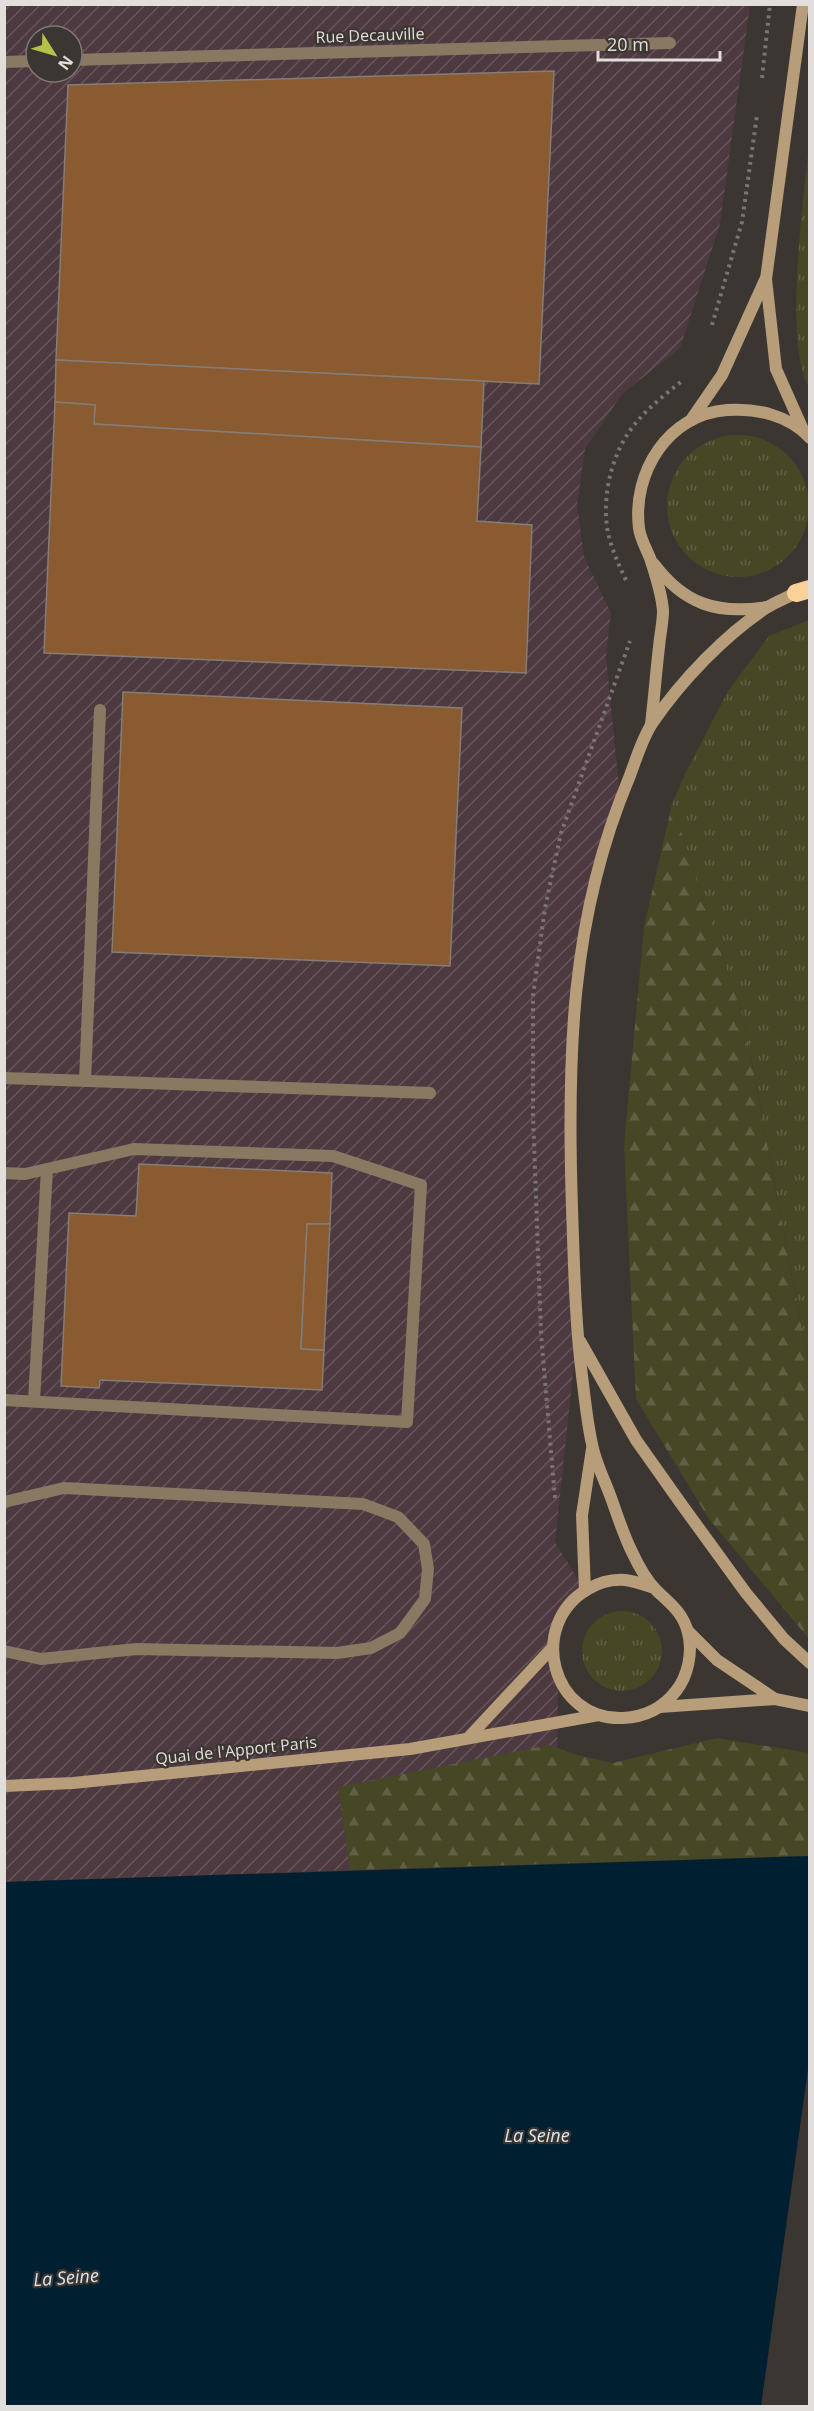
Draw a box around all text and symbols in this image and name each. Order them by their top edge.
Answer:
street label: Rue Decauville [315,22,425,48]
north arrow [24,24,84,84]
scale bar [598,24,720,62]
text: 20 m [607,32,649,56]
text: N [53,51,79,75]
street label: Quai de l'Apport Paris [154,1731,318,1769]
water label: La Seine [504,2123,570,2147]
water label: La Seine [33,2263,99,2291]

